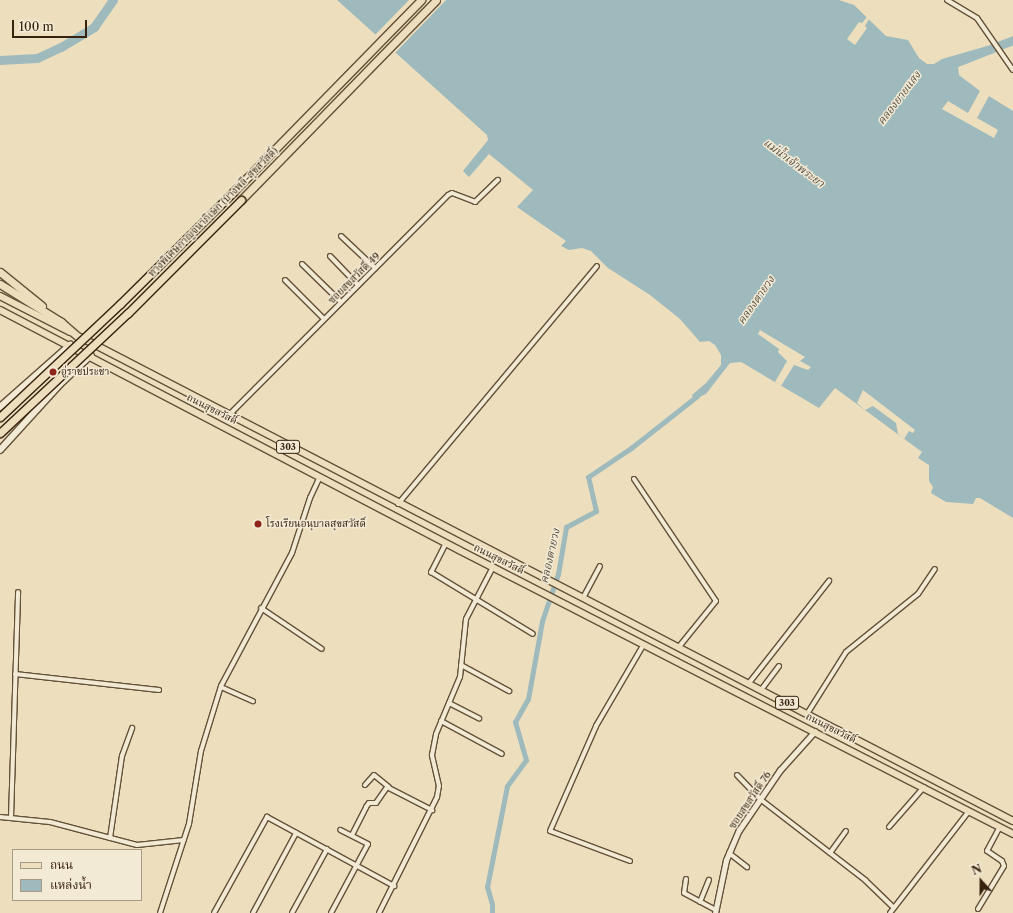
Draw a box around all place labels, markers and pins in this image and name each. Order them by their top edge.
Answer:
place label: อู่ราชประชา [61,366,109,378]
marker: อู่ราชประชา [48,367,58,377]
place label: โรงเรียนอนุบาลสุขสวัสดิ์ [266,518,366,530]
marker: โรงเรียนอนุบาลสุขสวัสดิ์ [253,519,263,529]

